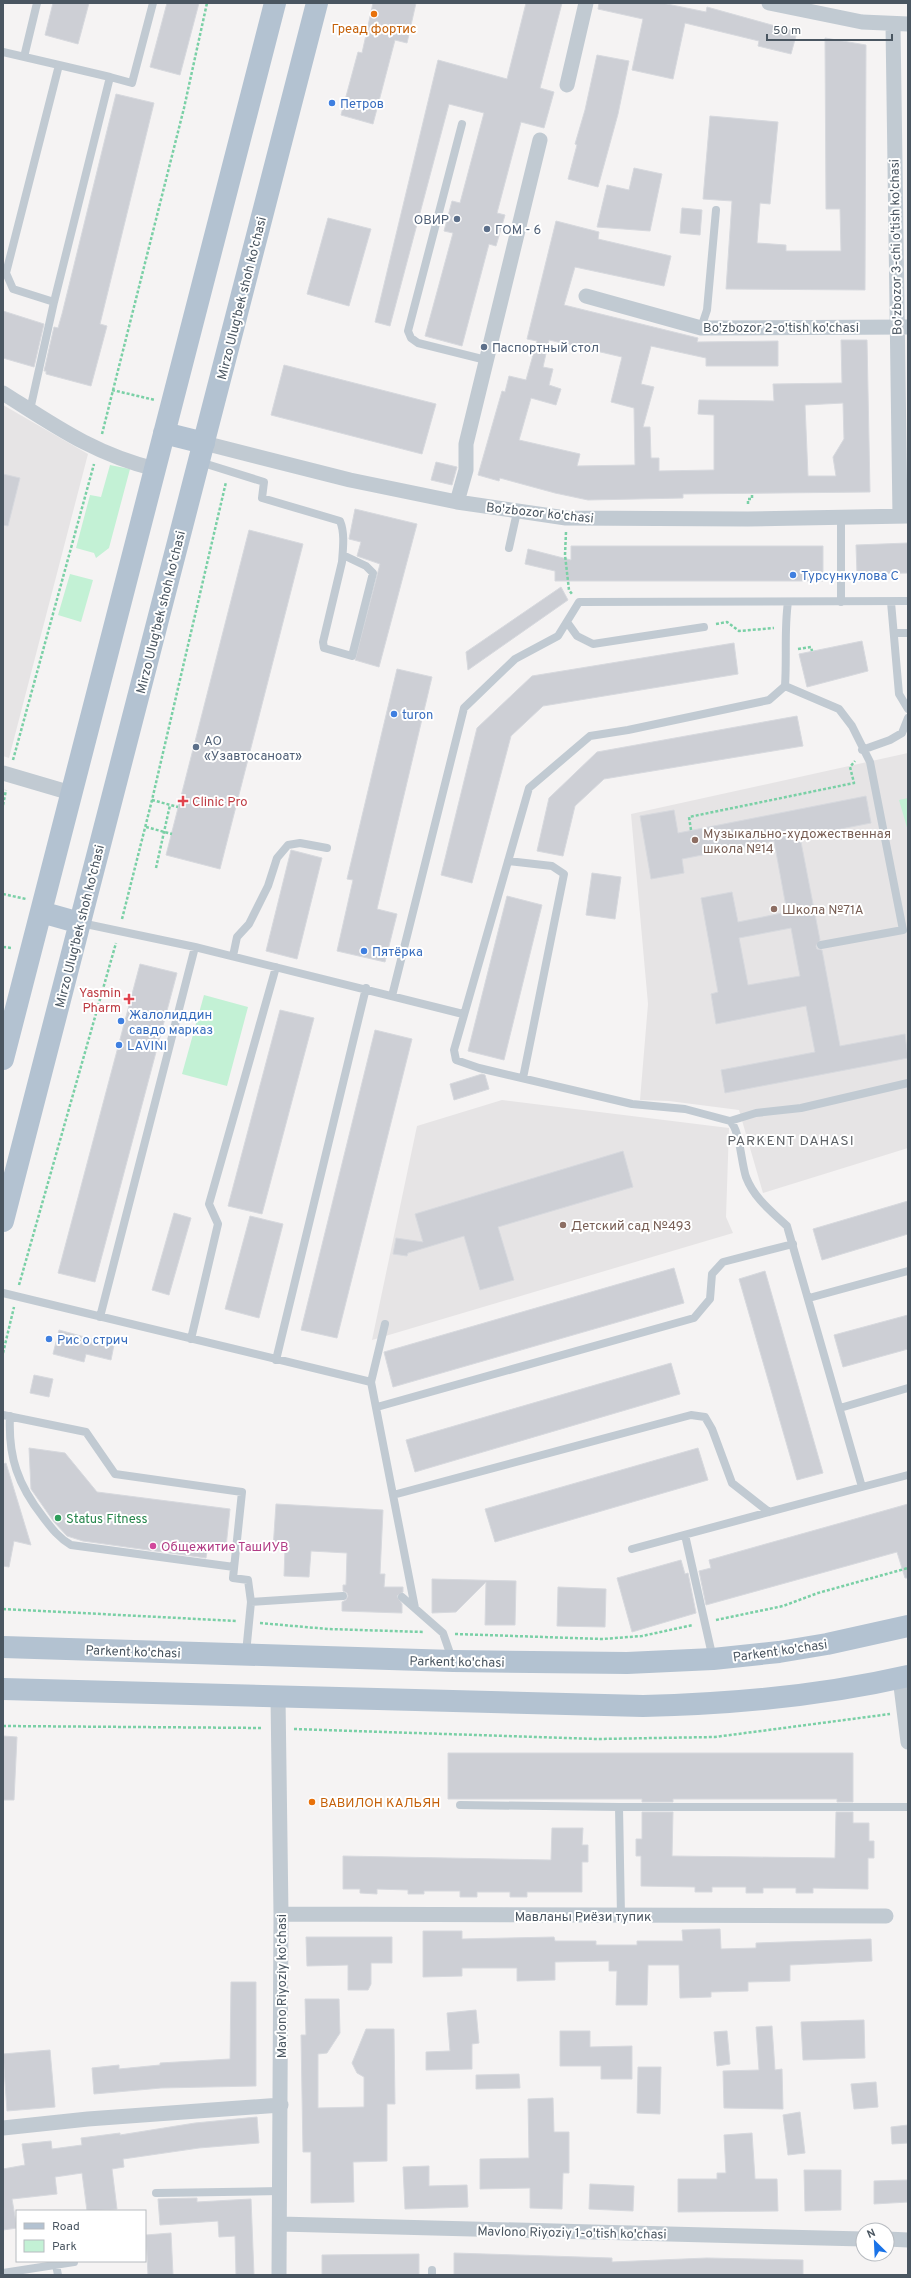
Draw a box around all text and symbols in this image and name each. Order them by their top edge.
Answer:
marker: Греад фортис [369,9,379,19]
scale bar [767,16,892,42]
place label: Греад фортис [331,22,417,38]
text: 50 m [773,23,801,39]
place label: Петров [340,97,384,113]
marker: Петров [327,98,337,108]
street label: Bo'zbozor 3-chi o'tish ko'chasi [887,159,907,335]
place label: ОВИР [414,213,449,229]
marker: ОВИР [452,214,462,224]
street label: Mirzo Ulug'bek shoh ko'chasi [215,215,271,382]
place label: ГОМ - 6 [495,223,541,239]
marker: ГОМ - 6 [482,224,492,234]
street label: Bo'zbozor 2-o'tish ko'chasi [703,321,859,337]
place label: Паспортный стол [492,341,599,357]
marker: Паспортный стол [479,342,489,352]
street label: Bo'zbozor ko'chasi [485,500,594,528]
street label: Mirzo Ulug'bek shoh ko'chasi [134,529,190,696]
place label: Турсункулова С [801,569,899,585]
marker: Турсункулова С [788,570,798,580]
place label: turon [402,708,433,724]
marker: turon [389,709,399,719]
place label: АО «Узавтосаноат» [204,734,302,765]
marker: АО «Узавтосаноат» [191,742,201,752]
marker: Clinic Pro [177,795,189,807]
place label: Clinic Pro [192,795,247,811]
place label: Музыкально-художественная школа №14 [703,827,891,858]
marker: Музыкально-художественная школа №14 [690,835,700,845]
street label: Mirzo Ulug'bek shoh ko'chasi [53,843,109,1010]
place label: Школа №71А [782,903,864,919]
marker: Школа №71А [769,904,779,914]
place label: Пятёрка [372,945,423,961]
marker: Пятёрка [359,946,369,956]
place label: Yasmin Pharm [79,986,121,1017]
marker: Yasmin Pharm [124,994,134,1004]
place label: Жалолиддин савдо марказ [129,1008,213,1039]
marker: Жалолиддин савдо марказ [116,1016,126,1026]
place label: LAVINI [127,1039,167,1055]
marker: LAVINI [114,1040,124,1050]
district label: PARKENT DAHASI [727,1133,855,1150]
place label: Детский сад №493 [571,1219,691,1235]
marker: Детский сад №493 [558,1220,568,1230]
place label: Рис о стрич [57,1333,128,1349]
marker: Рис о стрич [44,1334,54,1344]
place label: Status Fitness [66,1512,148,1528]
marker: Status Fitness [53,1513,63,1523]
place label: Общежитие ТашИУВ [161,1540,288,1556]
marker: Общежитие ТашИУВ [148,1541,158,1551]
street label: Parkent ko'chasi [732,1637,829,1667]
street label: Parkent ko'chasi [85,1643,181,1663]
street label: Parkent ko'chasi [409,1654,505,1672]
place label: ВАВИЛОН КАЛЬЯН [320,1796,440,1812]
marker: ВАВИЛОН КАЛЬЯН [307,1797,317,1807]
street label: Мавланы Риёзи тупик [515,1910,651,1926]
street label: Mavlono Riyoziy ko'chasi [275,1914,291,2058]
legend [16,2210,146,2262]
text: Road [52,2219,80,2235]
north arrow [855,2222,895,2262]
street label: Mavlono Riyoziy 1-o'tish ko'chasi [477,2224,667,2244]
text: N [865,2226,878,2242]
text: Park [52,2239,77,2255]

